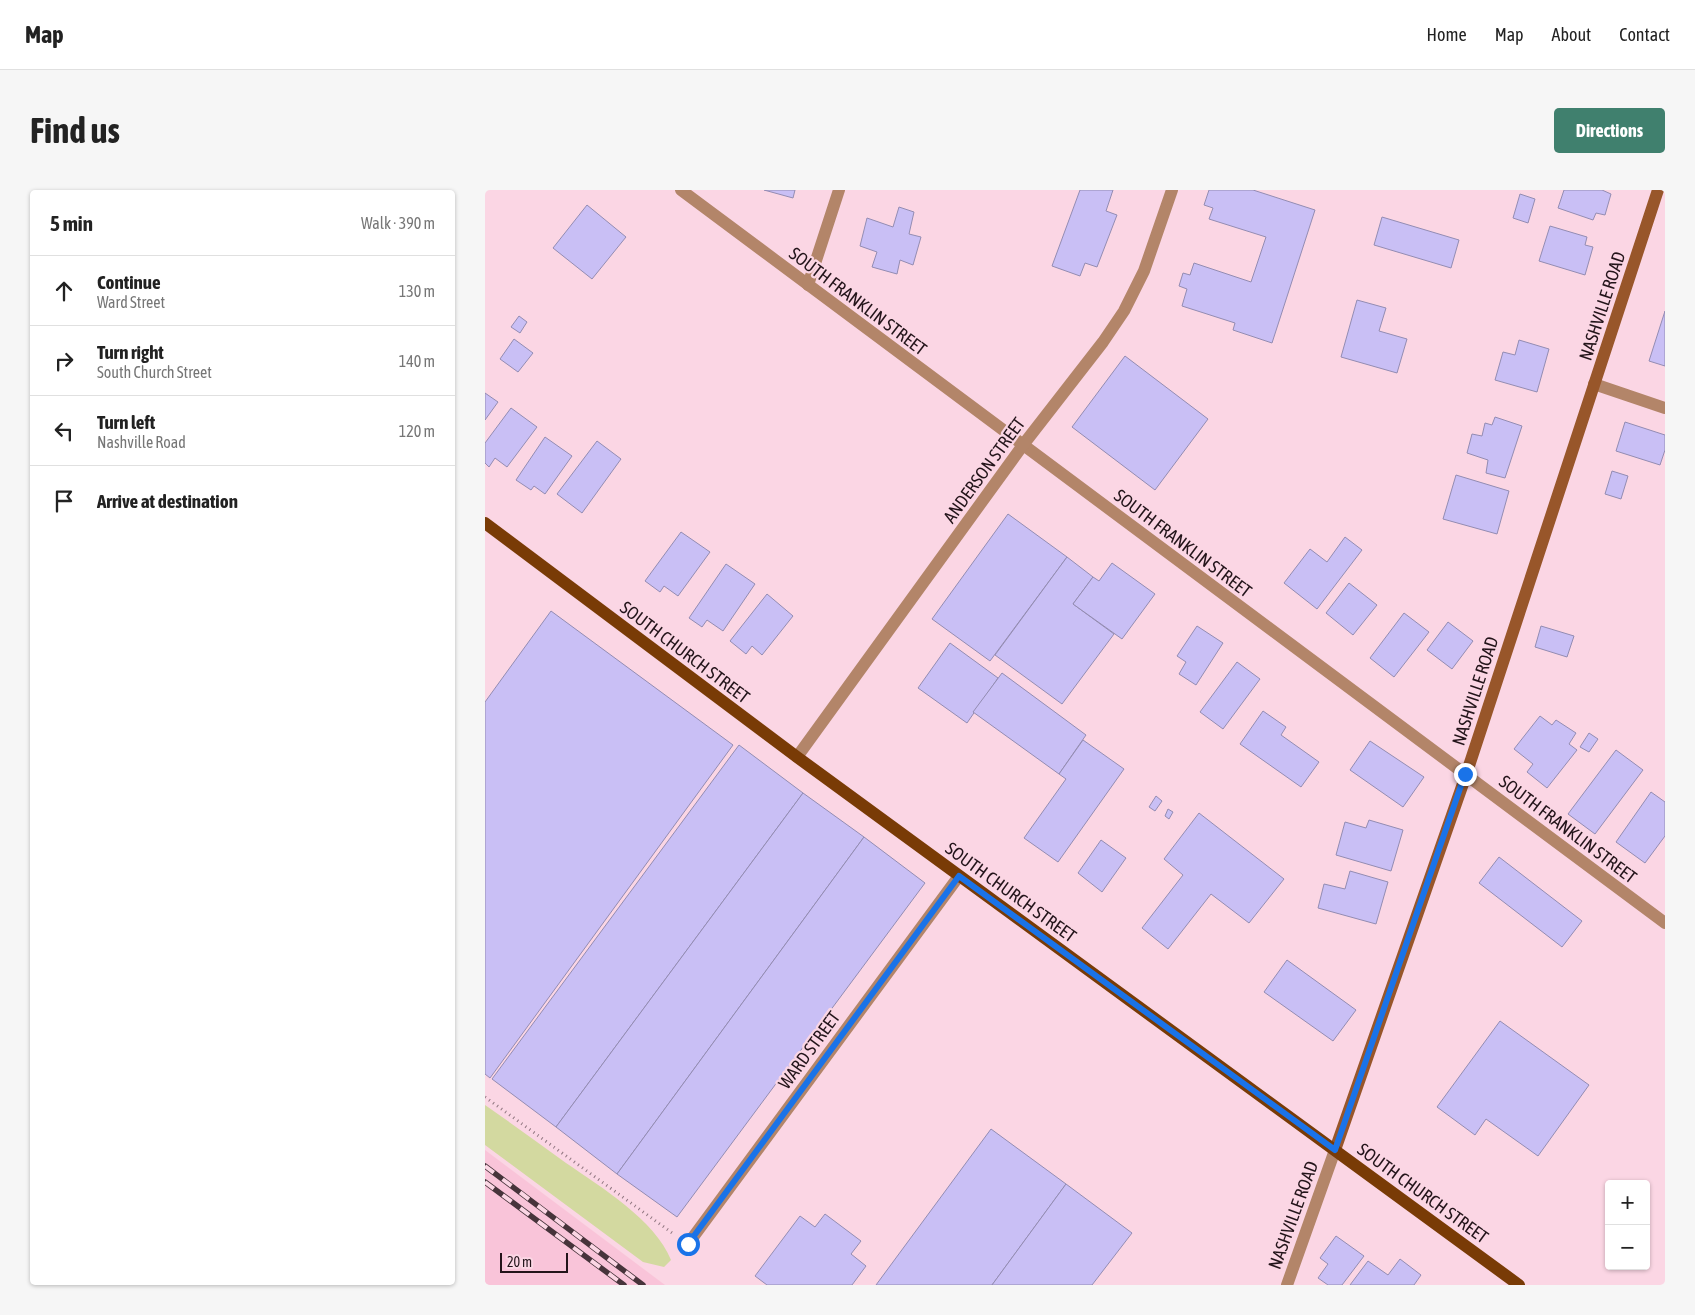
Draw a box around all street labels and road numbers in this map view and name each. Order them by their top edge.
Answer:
street label: SOUTH FRANKLIN STREET [785,243,931,360]
street label: NASHVILLE ROAD [1575,249,1629,363]
street label: ANDERSON STREET [939,413,1029,527]
street label: SOUTH FRANKLIN STREET [1110,485,1256,602]
street label: SOUTH CHURCH STREET [616,597,754,707]
street label: NASHVILLE ROAD [1448,634,1502,748]
street label: SOUTH FRANKLIN STREET [1495,771,1641,888]
street label: SOUTH CHURCH STREET [942,838,1080,946]
street label: WARD STREET [774,1007,844,1093]
street label: SOUTH CHURCH STREET [1354,1139,1492,1247]
street label: NASHVILLE ROAD [1264,1158,1322,1272]

